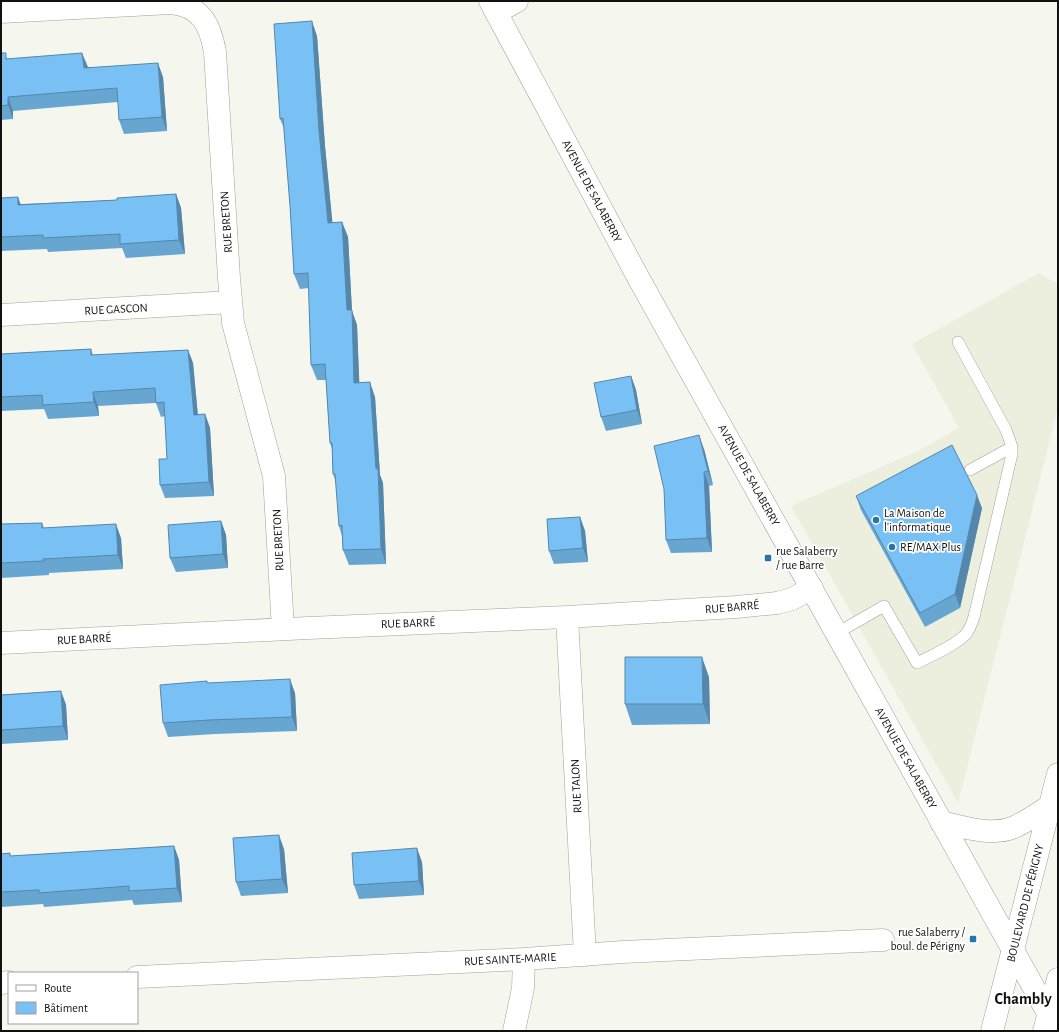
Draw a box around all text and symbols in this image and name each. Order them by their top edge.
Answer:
street label: AVENUE DE SALABERRY [560,138,624,245]
street label: RUE BRETON [218,191,234,253]
street label: RUE GASCON [84,301,148,317]
street label: AVENUE DE SALABERRY [716,422,782,528]
place label: La Maison de l'informatique [884,507,951,533]
street label: RUE BRETON [270,509,286,571]
marker: La Maison de l'informatique [871,515,881,525]
place label: RE/MAX Plus [900,541,961,553]
marker: RE/MAX Plus [887,542,897,552]
place label: rue Salaberry / rue Barre [776,545,838,571]
marker: rue Salaberry / rue Barre [763,553,773,563]
street label: RUE BARRÉ [704,598,760,615]
street label: RUE BARRÉ [381,615,435,630]
street label: RUE BARRÉ [57,631,112,646]
street label: AVENUE DE SALABERRY [873,705,939,811]
street label: RUE TALON [569,759,583,813]
street label: BOULEVARD DE PÉRIGNY [1004,842,1046,963]
place label: rue Salaberry / boul. de Périgny [890,926,966,953]
marker: rue Salaberry / boul. de Périgny [968,934,978,944]
street label: RUE SAINTE-MARIE [464,951,557,967]
legend [8,972,138,1024]
text: Route [44,982,71,994]
district label: Chambly [994,991,1052,1008]
text: Bâtiment [44,1002,88,1014]

